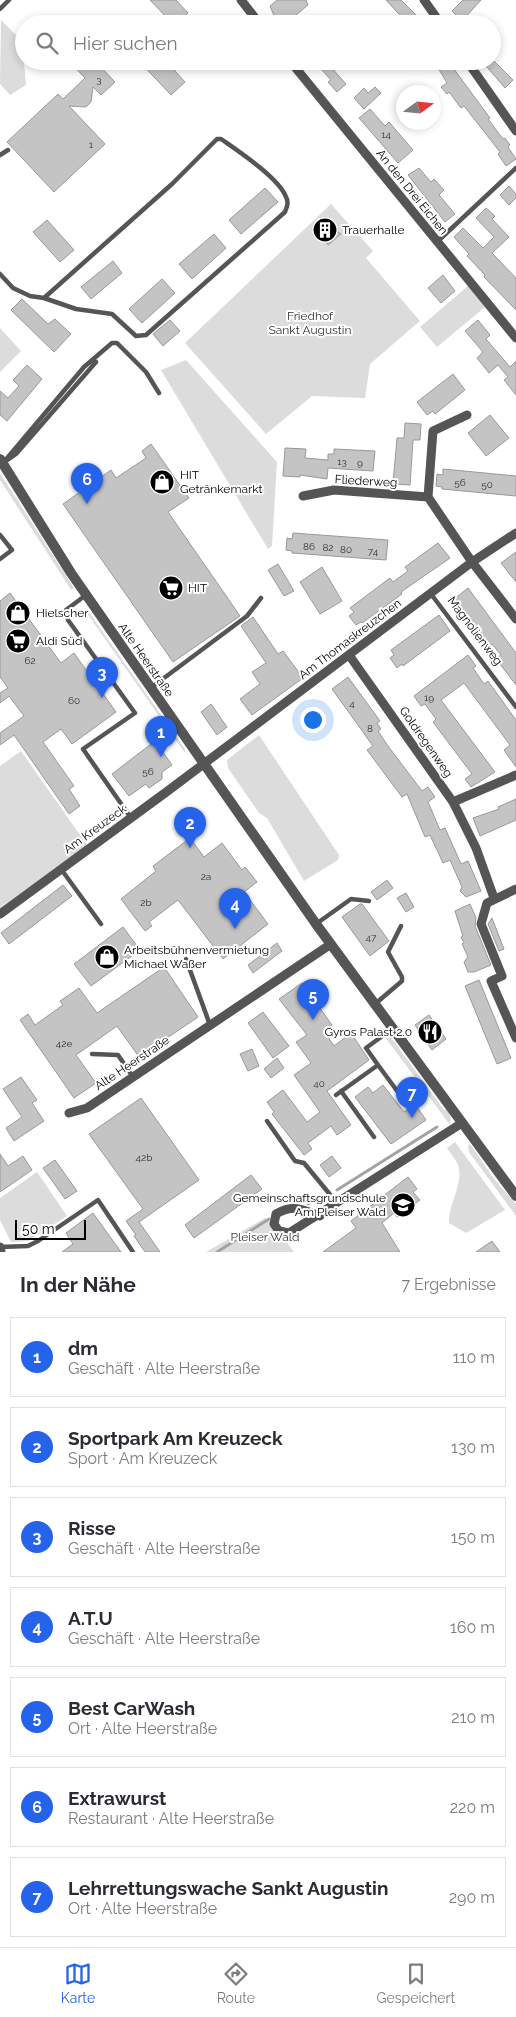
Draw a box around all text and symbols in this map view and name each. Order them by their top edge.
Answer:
search box [15,15,501,70]
icon: search [33,29,61,57]
text: Hier suchen [73,32,178,54]
house number: 3 [96,74,102,85]
north arrow [396,85,441,130]
house number: 14 [381,129,391,140]
house number: 1 [89,139,94,150]
street label: An den Drei Eichen [373,147,451,237]
building icon: Trauerhalle [312,217,338,243]
place label: Trauerhalle [342,223,404,237]
park label: Friedhof Sankt Augustin [269,309,351,337]
house number: 13 [337,456,347,467]
house number: 9 [357,457,363,468]
pin: 6 [71,463,103,504]
place label: HIT Getränkemarkt [180,468,263,496]
shop icon: HIT Getränkemarkt [149,469,175,495]
street label: Fliederweg [334,472,398,490]
house number: 56 [454,477,466,488]
house number: 50 [481,479,493,490]
house number: 86 [303,541,315,552]
house number: 82 [322,542,334,553]
house number: 80 [340,544,352,555]
house number: 74 [368,546,379,557]
supermarket icon: HIT [158,575,184,601]
place label: HIT [188,581,208,595]
street label: Magnolienweg [445,594,505,668]
street label: Am Thomaskreuzchen [296,596,404,682]
shop icon: Hielscher [5,600,31,626]
place label: Hielscher [36,606,89,620]
street label: Alte Heerstraße [115,620,177,700]
supermarket icon: Aldi Süd [5,628,31,654]
place label: Aldi Süd [36,634,82,648]
house number: 62 [24,655,36,666]
pin: 3 [86,657,118,698]
house number: 19 [424,692,434,703]
house number: 60 [68,695,80,706]
house number: 4 [349,698,355,709]
street label: Goldregenweg [397,704,455,780]
your location [300,707,326,733]
pin: 1 [145,716,177,757]
house number: 8 [367,723,373,734]
house number: 56 [142,766,154,777]
street label: Am Kreuzeck [61,801,130,856]
pin: 2 [174,807,206,848]
house number: 2a [201,871,211,882]
pin: 4 [219,888,251,929]
house number: 2b [140,897,152,908]
house number: 47 [366,932,377,943]
place label: Arbeitsbühnenvermietung Michael Waßer [124,943,269,971]
shop icon: Arbeitsbühnenvermietung Michael Waßer [94,944,120,970]
pin: 5 [297,979,329,1020]
restaurant icon: Gyros Palast 2.0 [417,1019,443,1045]
place label: Gyros Palast 2.0 [325,1025,412,1039]
street label: Alte Heerstraße [92,1033,172,1093]
house number: 42e [56,1038,72,1049]
pin: 7 [396,1077,428,1118]
house number: 40 [313,1078,325,1089]
house number: 42b [136,1152,152,1163]
place label: Gemeinschaftsgrundschule Am Pleiser Wald [233,1191,386,1219]
school or university icon: Gemeinschaftsgrundschule Am Pleiser Wald [390,1192,416,1218]
scale bar [15,1217,86,1240]
text: 50 m [22,1221,55,1237]
park label: Pleiser Wald [231,1230,300,1244]
text: In der Nähe [20,1272,136,1297]
text: 7 Ergebnisse [401,1275,496,1294]
text: dm [68,1337,98,1359]
text: 1 [33,1348,41,1367]
text: 110 m [453,1348,495,1367]
text: Geschäft · Alte Heerstraße [68,1359,260,1378]
text: Sportpark Am Kreuzeck [68,1427,283,1449]
text: 2 [32,1438,42,1457]
text: 130 m [451,1438,495,1457]
text: Sport · Am Kreuzeck [68,1449,217,1468]
text: Risse [68,1517,116,1539]
text: 3 [33,1528,41,1547]
text: 150 m [451,1528,495,1547]
text: Geschäft · Alte Heerstraße [68,1539,260,1558]
text: A.T.U [68,1607,113,1629]
text: 4 [32,1618,42,1637]
text: 160 m [450,1618,495,1637]
text: Geschäft · Alte Heerstraße [68,1629,260,1648]
text: Best CarWash [68,1697,195,1719]
text: 5 [33,1708,41,1727]
text: 210 m [451,1708,495,1727]
text: Ort · Alte Heerstraße [68,1719,217,1738]
text: Extrawurst [68,1787,166,1809]
text: 6 [32,1798,42,1817]
text: 220 m [450,1798,495,1817]
text: Restaurant · Alte Heerstraße [68,1809,274,1828]
text: Lehrrettungswache Sankt Augustin [68,1877,388,1899]
text: 7 [33,1888,41,1907]
text: 290 m [449,1888,495,1907]
text: Ort · Alte Heerstraße [68,1899,217,1918]
tab: Karte [61,1960,95,2006]
tab: Route [217,1960,255,2006]
tab: Gespeichert [377,1960,455,2006]

